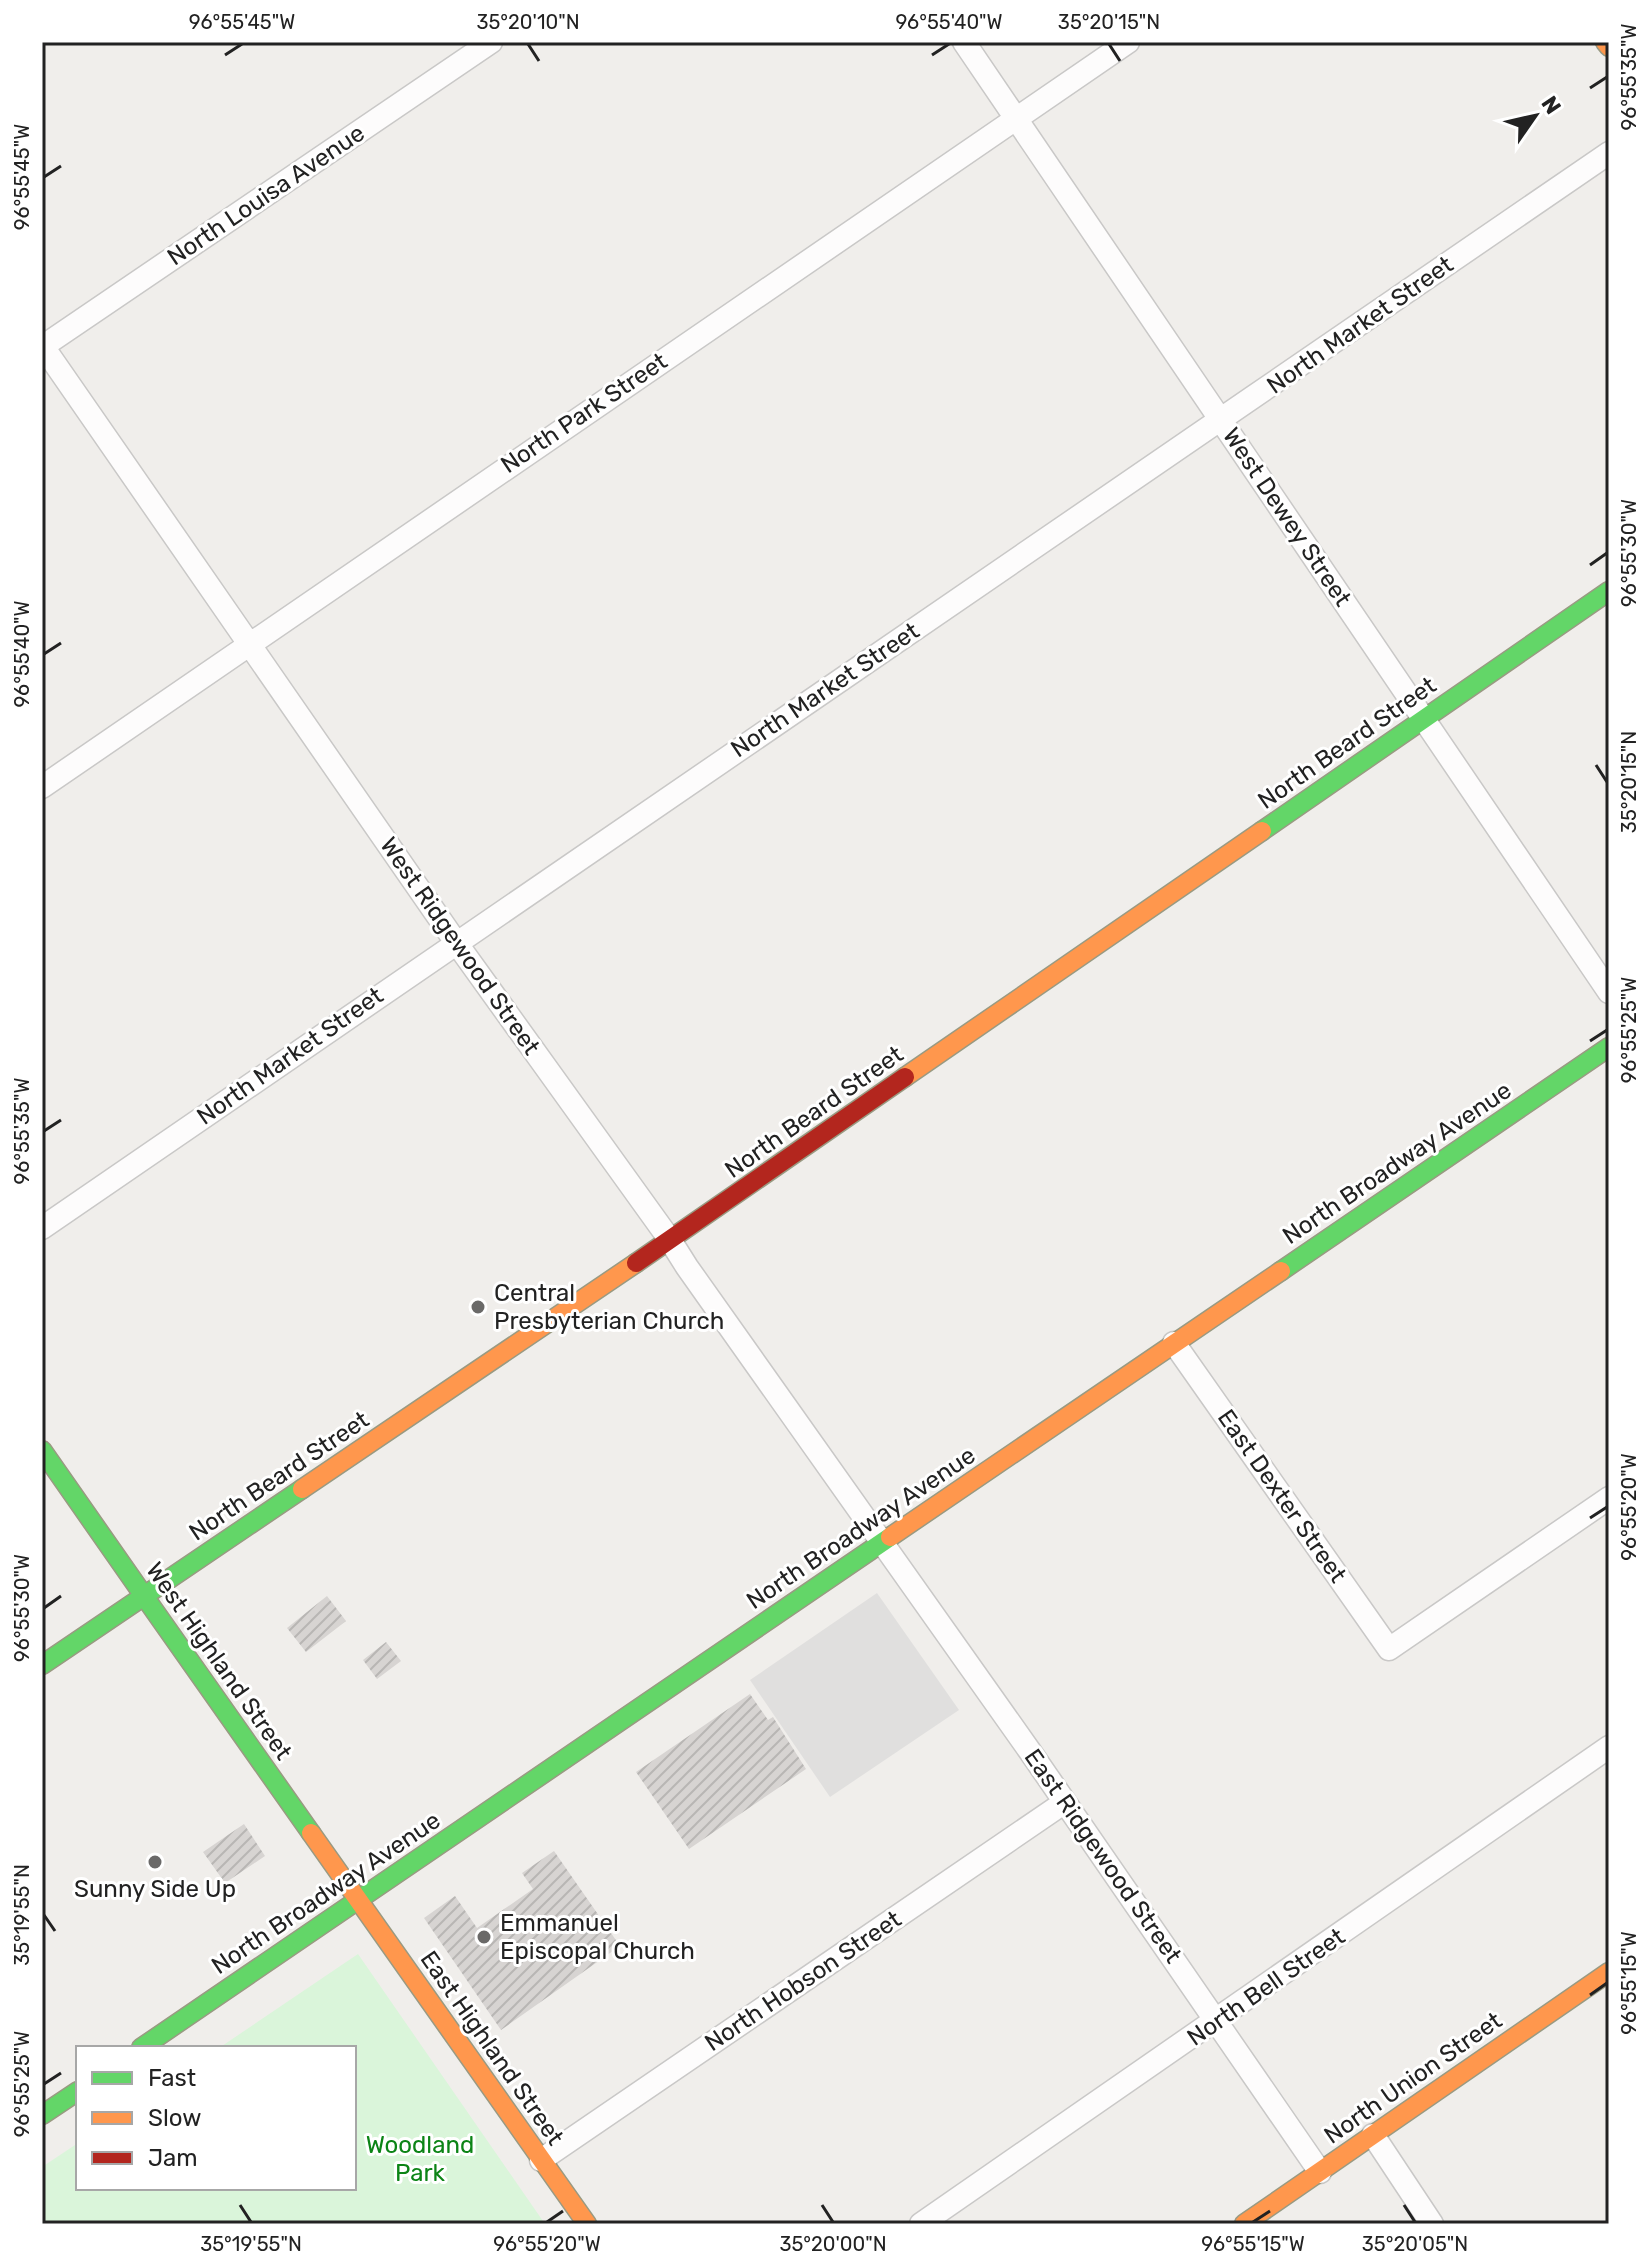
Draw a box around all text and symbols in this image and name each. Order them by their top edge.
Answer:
text: 96°55'45"W [189,10,295,34]
text: 35°20'10"N [476,10,580,34]
text: 96°55'40"W [895,10,1003,34]
text: 35°20'15"N [1058,10,1160,34]
text: 96°55'35"W [1617,23,1641,131]
north arrow [1495,76,1575,156]
text: N [1536,91,1567,119]
street label: North Louisa Avenue [162,119,370,271]
text: 96°55'45"W [10,124,34,230]
street label: North Market Street [1262,250,1458,400]
street label: North Park Street [496,347,672,479]
street label: West Dewey Street [1217,423,1357,611]
text: 96°55'30"W [1617,499,1641,607]
text: 96°55'40"W [10,600,34,708]
street label: North Market Street [726,617,924,763]
street label: North Beard Street [1253,671,1441,815]
text: 35°20'15"N [1617,731,1641,833]
street label: West Ridgewood Street [374,832,546,1060]
text: 96°55'25"W [1617,977,1641,1083]
street label: North Market Street [192,981,388,1131]
street label: North Beard Street [720,1040,908,1184]
street label: North Broadway Avenue [1277,1076,1517,1250]
text: 96°55'35"W [10,1077,34,1185]
place label: Central Presbyterian Church [494,1279,724,1335]
marker: Central Presbyterian Church [469,1298,487,1316]
street label: East Dexter Street [1212,1404,1352,1588]
street label: North Beard Street [184,1406,374,1546]
street label: North Broadway Avenue [741,1441,981,1615]
text: 96°55'20"W [1617,1453,1641,1561]
text: 96°55'30"W [10,1554,34,1662]
street label: West Highland Street [140,1557,298,1765]
street label: East Ridgewood Street [1019,1744,1187,1968]
street label: North Broadway Avenue [206,1806,446,1980]
marker: Sunny Side Up [146,1853,164,1871]
text: 35°19'55"N [10,1864,34,1966]
place label: Sunny Side Up [74,1875,236,1903]
street label: North Hobson Street [700,1905,906,2057]
place label: Emmanuel Episcopal Church [500,1909,695,1965]
street label: North Bell Street [1182,1922,1350,2052]
marker: Emmanuel Episcopal Church [475,1928,493,1946]
text: 96°55'15"W [1617,1931,1641,2035]
street label: East Highland Street [414,1946,570,2150]
street label: North Union Street [1319,2006,1507,2150]
text: 96°55'25"W [10,2031,34,2137]
legend [76,2046,356,2190]
text: Fast [148,2064,196,2092]
text: Slow [148,2104,201,2132]
park label: Woodland Park [366,2131,474,2187]
text: Jam [148,2144,198,2172]
text: 35°19'55"N [200,2232,302,2256]
text: 96°55'20"W [493,2232,601,2256]
text: 35°20'00"N [779,2232,887,2256]
text: 96°55'15"W [1201,2232,1305,2256]
text: 35°20'05"N [1362,2232,1468,2256]

